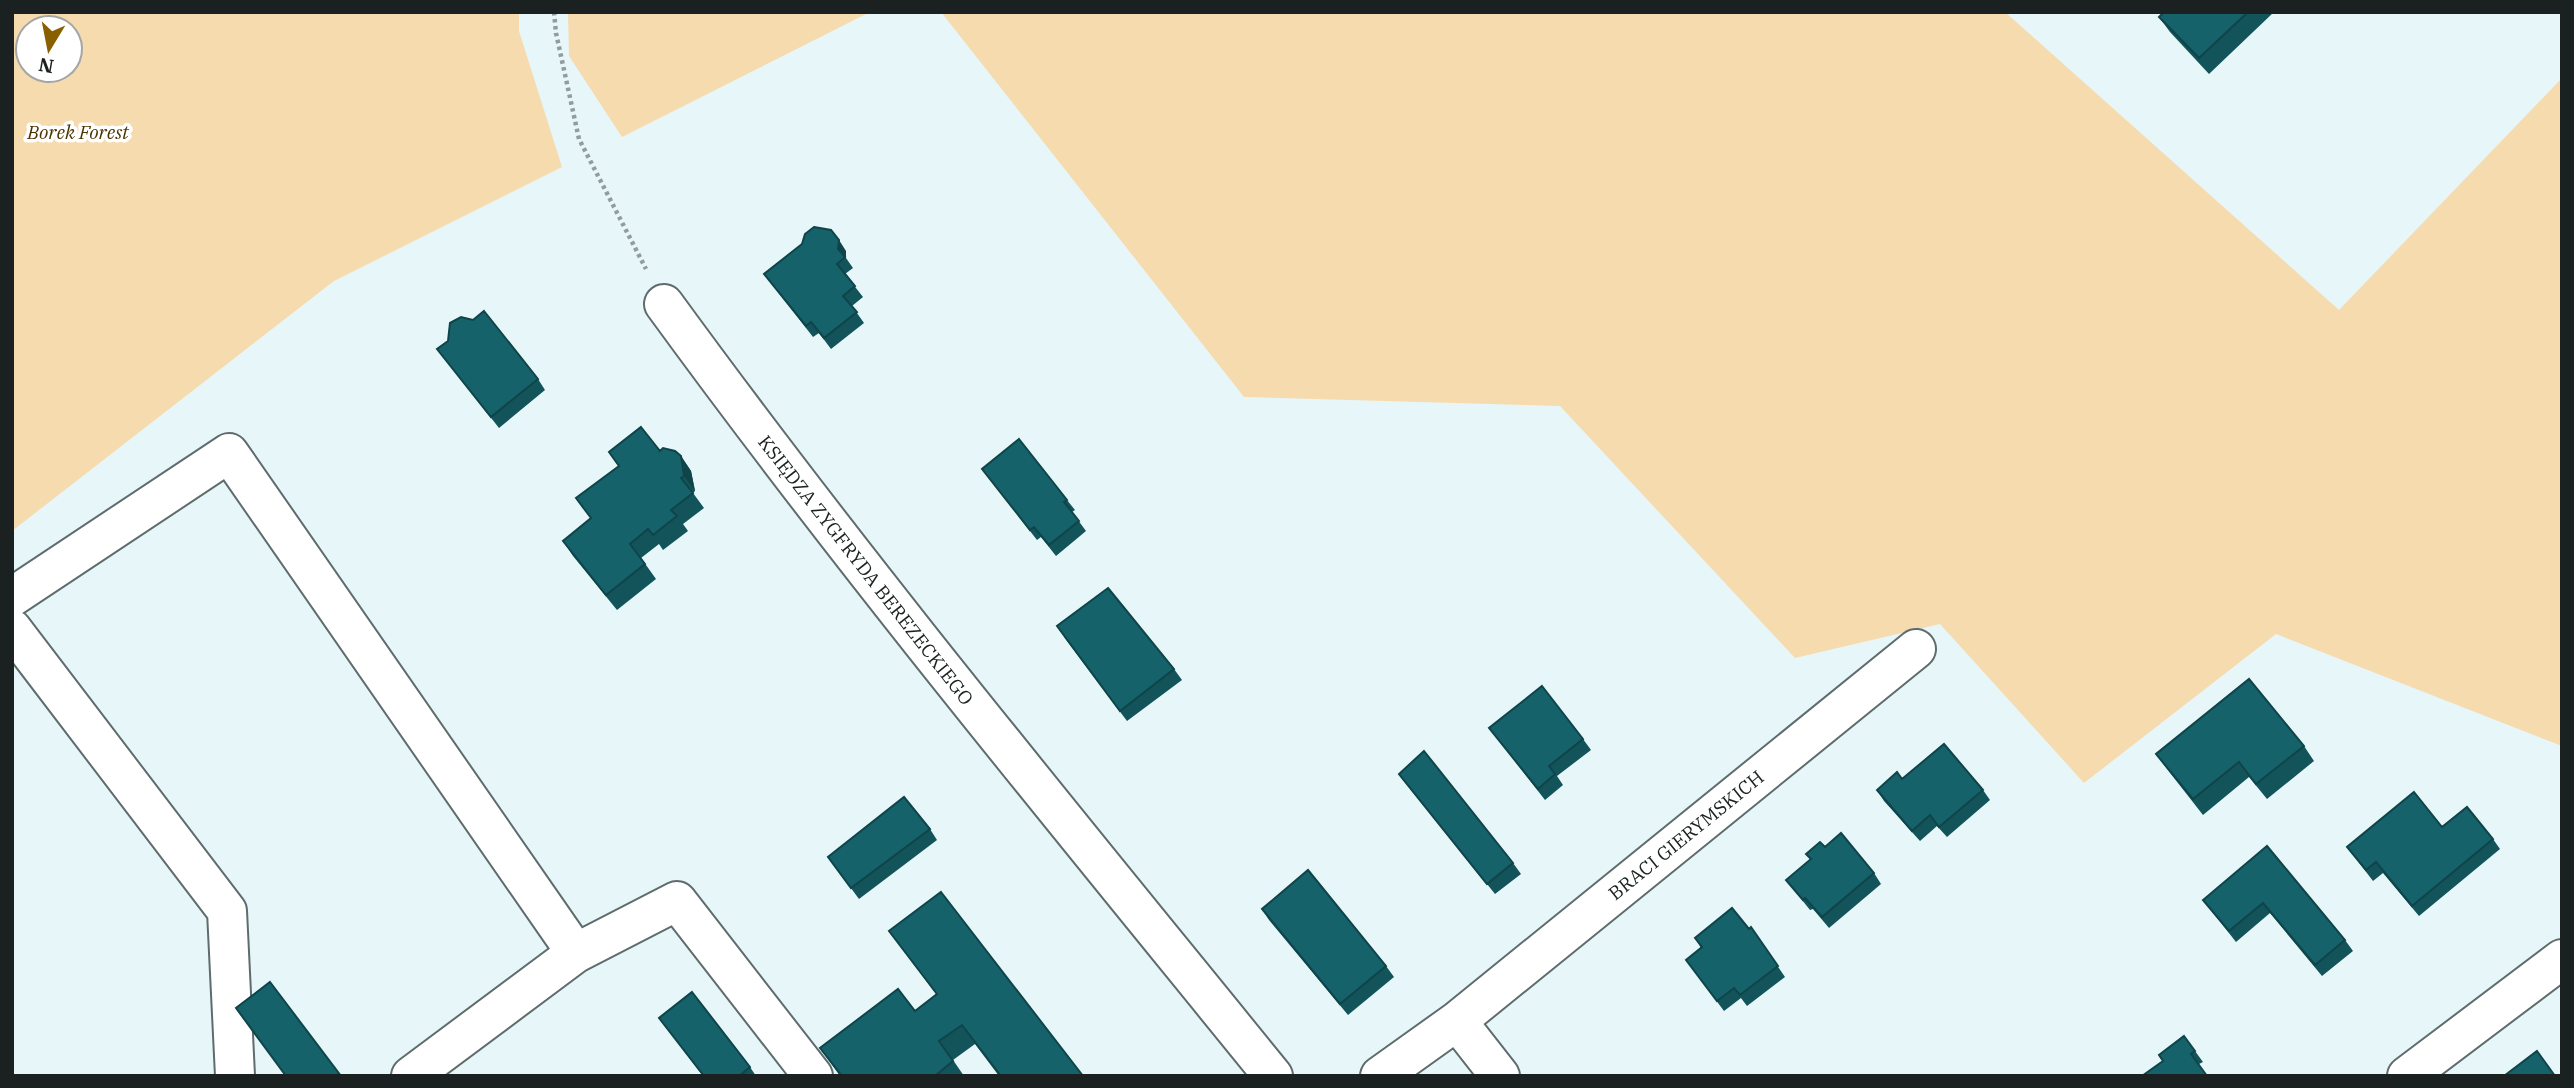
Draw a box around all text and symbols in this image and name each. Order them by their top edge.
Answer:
north arrow [14,14,84,84]
text: N [37,53,56,79]
park label: Borek Forest [26,120,130,144]
street label: KSIĘDZA ZYGFRYDA BEREZECKIEGO [753,430,979,710]
street label: BRACI GIERYMSKICH [1603,765,1769,905]

